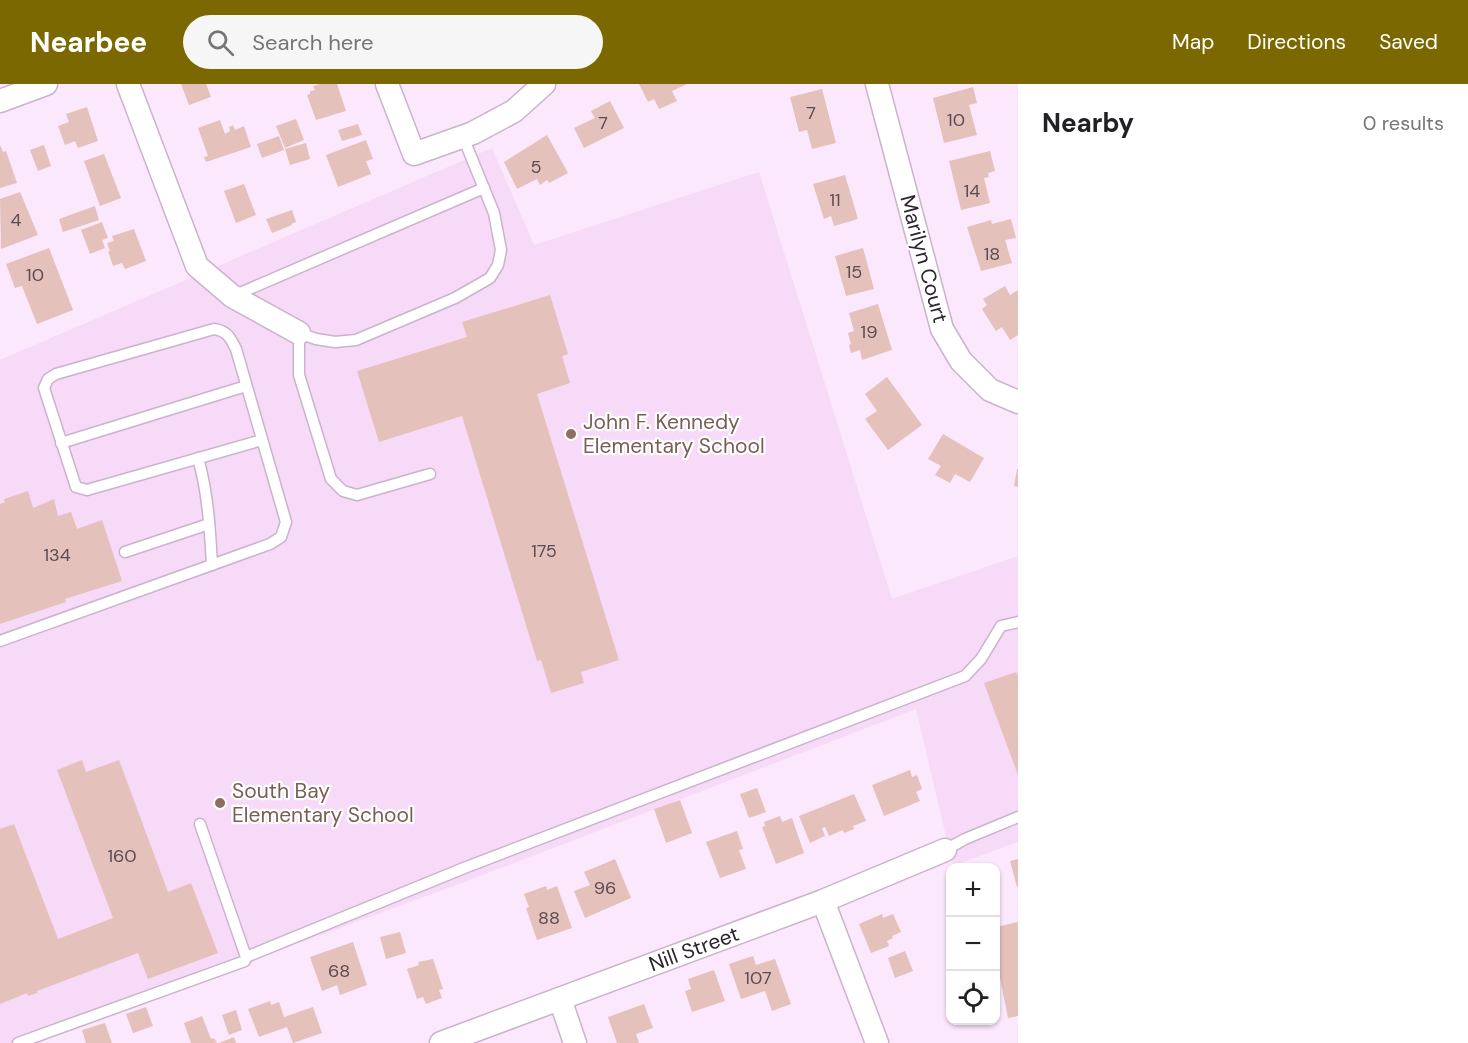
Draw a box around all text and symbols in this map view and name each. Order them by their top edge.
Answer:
search box [183,15,603,69]
text: Nearbee [30,24,147,61]
icon: search [204,26,237,59]
text: Search here [252,28,374,57]
text: Map [1172,28,1214,56]
text: Directions [1247,28,1346,56]
text: Saved [1379,28,1438,56]
house number: 7 [806,101,816,125]
text: Nearby [1042,106,1134,140]
house number: 10 [947,108,965,132]
text: 0 results [1363,110,1444,136]
house number: 7 [598,111,608,135]
house number: 5 [531,155,541,179]
house number: 14 [964,179,980,203]
house number: 11 [829,188,841,212]
street label: Marilyn Court [893,192,955,326]
house number: 4 [11,208,22,232]
house number: 18 [984,242,1000,266]
house number: 15 [846,260,862,284]
house number: 10 [26,263,44,287]
house number: 19 [861,320,877,344]
place label: John F. Kennedy Elementary School [583,408,765,460]
marker: John F. Kennedy Elementary School [564,427,578,441]
house number: 175 [531,539,557,563]
house number: 134 [43,543,71,567]
place label: South Bay Elementary School [232,777,414,829]
marker: South Bay Elementary School [213,796,227,810]
house number: 160 [107,844,137,868]
map controls [946,863,1000,1025]
button: + [946,863,1000,917]
house number: 96 [594,876,616,900]
house number: 88 [538,906,560,930]
button: − [946,917,1000,971]
street label: Nill Street [645,920,743,978]
house number: 68 [328,959,350,983]
house number: 107 [744,966,772,990]
button: locate [946,971,1000,1025]

